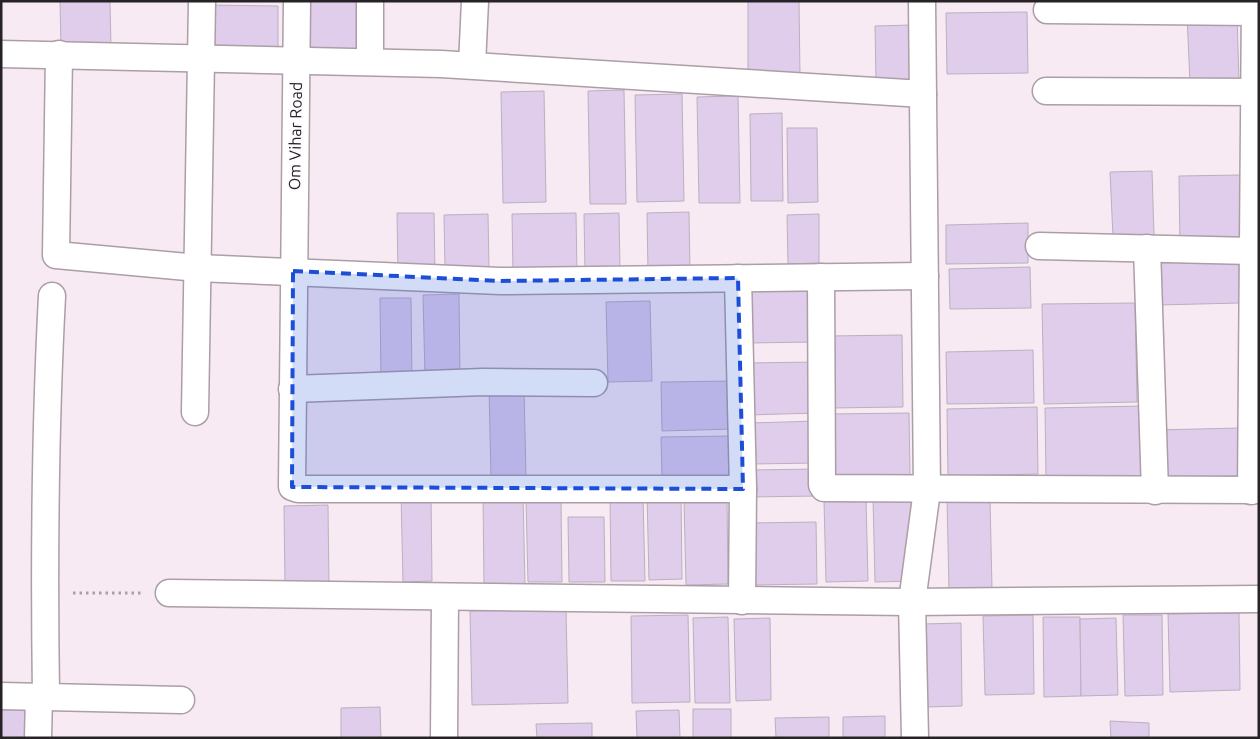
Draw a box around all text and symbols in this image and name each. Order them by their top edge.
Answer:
street label: Om Vihar Road [285,82,305,190]

